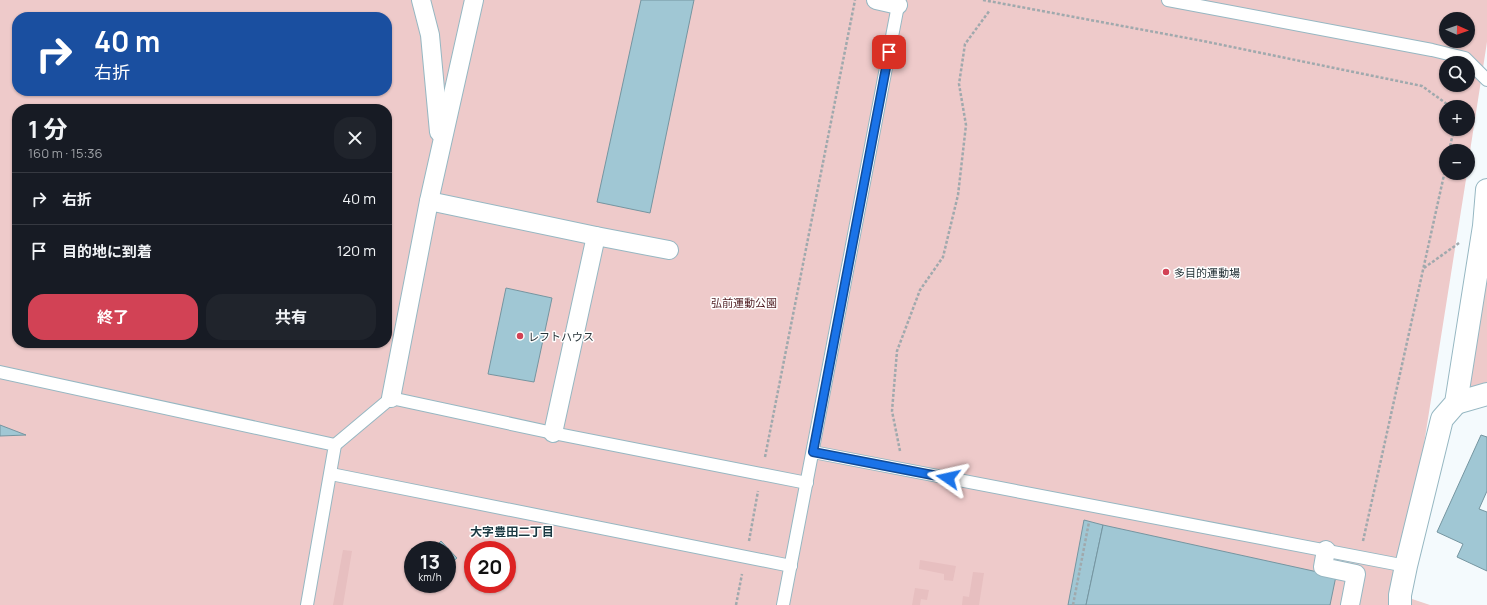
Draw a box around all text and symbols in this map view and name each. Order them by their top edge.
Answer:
north arrow [1439,12,1475,48]
map controls [1439,12,1475,180]
text: 40 m [94,22,160,60]
icon: right [28,28,80,80]
pin [872,35,906,69]
icon: arrive [878,41,900,63]
button: search [1439,56,1475,92]
text: 右折 [94,60,130,84]
button: + [1439,100,1475,136]
text: 1 分 [28,112,67,145]
button: close [334,117,376,159]
text: 160 m · 15:36 [28,144,103,162]
button: − [1439,144,1475,180]
icon: right [28,188,50,210]
text: 40 m [342,188,376,209]
text: 右折 [62,189,92,210]
icon: arrive [28,240,50,262]
text: 120 m [337,240,376,261]
text: 目的地に到着 [62,241,152,262]
place label: 多目的運動場 [1174,265,1240,280]
marker: 多目的運動場 [1161,267,1171,277]
button: 終了 [28,294,198,340]
button: 共有 [206,294,376,340]
park label: 弘前運動公園 [711,295,777,310]
place label: レフトハウス [528,329,594,344]
marker: レフトハウス [515,331,525,341]
position arrow [927,457,969,499]
district label: 大字豊田二丁目 [470,523,554,540]
speed limit sign: 20 [464,541,516,593]
text: 13 [420,548,440,575]
text: km/h [418,570,442,584]

